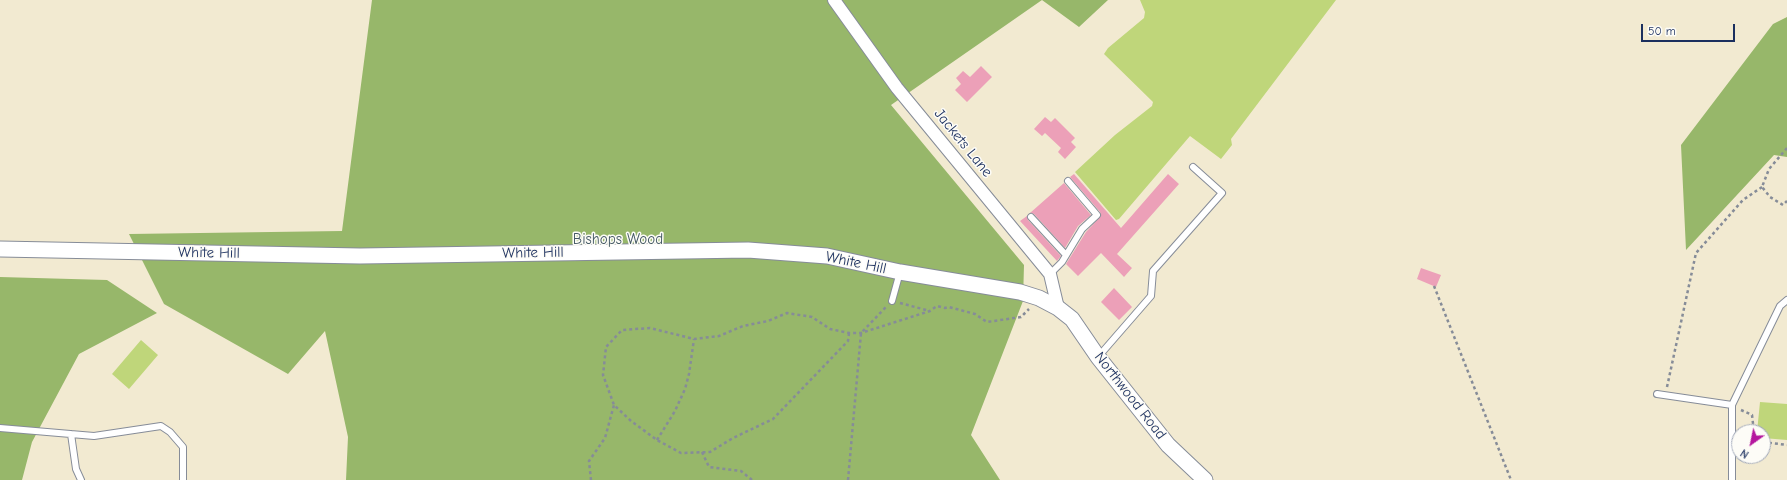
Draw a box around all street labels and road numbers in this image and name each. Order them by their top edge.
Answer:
street label: Jackets Lane [930,105,996,181]
street label: White Hill [178,243,240,263]
street label: White Hill [502,243,564,263]
street label: White Hill [824,248,888,278]
street label: Northwood Road [1090,349,1170,443]

